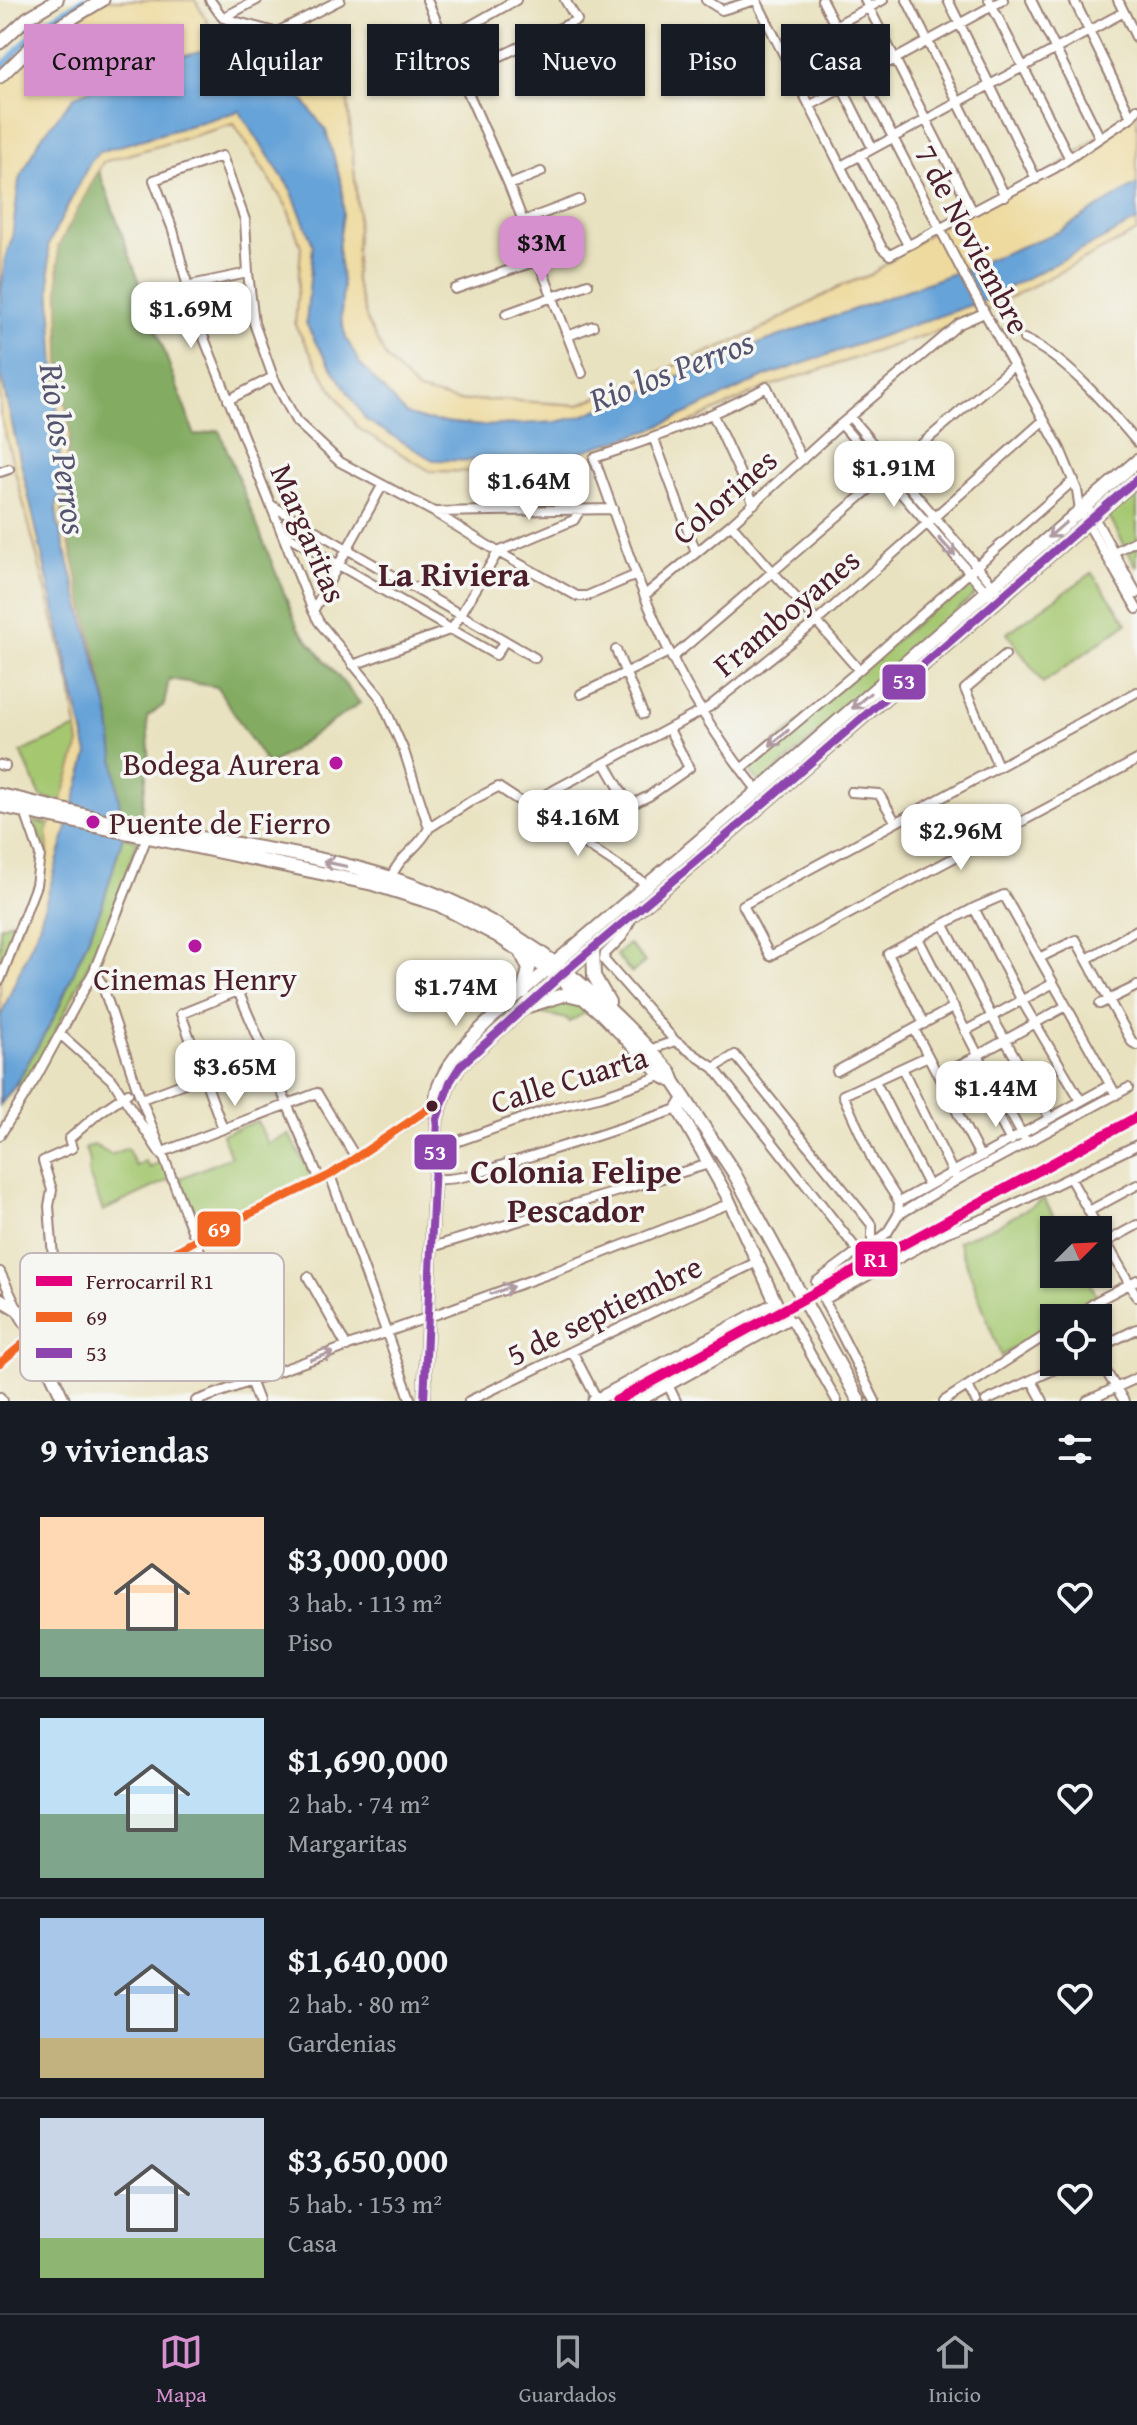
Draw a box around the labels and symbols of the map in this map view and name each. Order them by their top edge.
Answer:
street label: 7 de Noviembre [903,136,1043,342]
pin: $3M [503,216,581,284]
pin: $1.69M [126,282,256,350]
water label: Rio los Perros [581,316,761,424]
water label: Rio los Perros [28,359,100,539]
street label: Colorines [661,437,787,555]
pin: $1.91M [829,441,959,509]
pin: $1.64M [464,454,594,522]
street label: Margaritas [259,456,359,610]
one-way arrow [1047,521,1068,539]
street label: Framboyanes [702,536,870,688]
one-way arrow [938,536,956,556]
district label: La Riviera [378,549,530,598]
line badge: 53 [881,663,927,701]
text: 53 [893,665,915,697]
one-way arrow [851,692,871,710]
one-way arrow [769,729,789,747]
place label: Bodega Aurera [123,740,320,787]
marker: Bodega Aurera [327,754,345,772]
pin: $4.16M [513,790,643,858]
place label: Puente de Fierro [109,799,331,846]
pin: $2.96M [896,804,1026,872]
marker: Puente de Fierro [84,813,102,831]
one-way arrow [322,856,348,871]
marker: Cinemas Henry [186,937,204,955]
place label: Cinemas Henry [93,955,297,1002]
pin: $1.74M [391,960,521,1028]
street label: Calle Cuarta [485,1033,653,1125]
pin: $3.65M [170,1040,300,1108]
pin: $1.44M [931,1061,1061,1129]
unlabelled marker [424,1098,440,1114]
line badge: 53 [413,1133,458,1171]
text: 53 [424,1136,446,1168]
district label: Colonia Felipe Pescador [470,1146,682,1234]
line badge: 69 [196,1210,242,1248]
text: 69 [208,1213,230,1245]
north arrow [1040,1216,1112,1288]
line badge: R1 [854,1240,899,1278]
street label: 5 de septiembre [498,1242,710,1378]
text: R1 [863,1243,889,1275]
legend [20,1253,284,1381]
text: Ferrocarril R1 [86,1265,214,1297]
one-way arrow [490,1282,514,1296]
text: 69 [86,1301,107,1333]
text: 53 [86,1337,107,1369]
one-way arrow [310,1348,334,1362]

